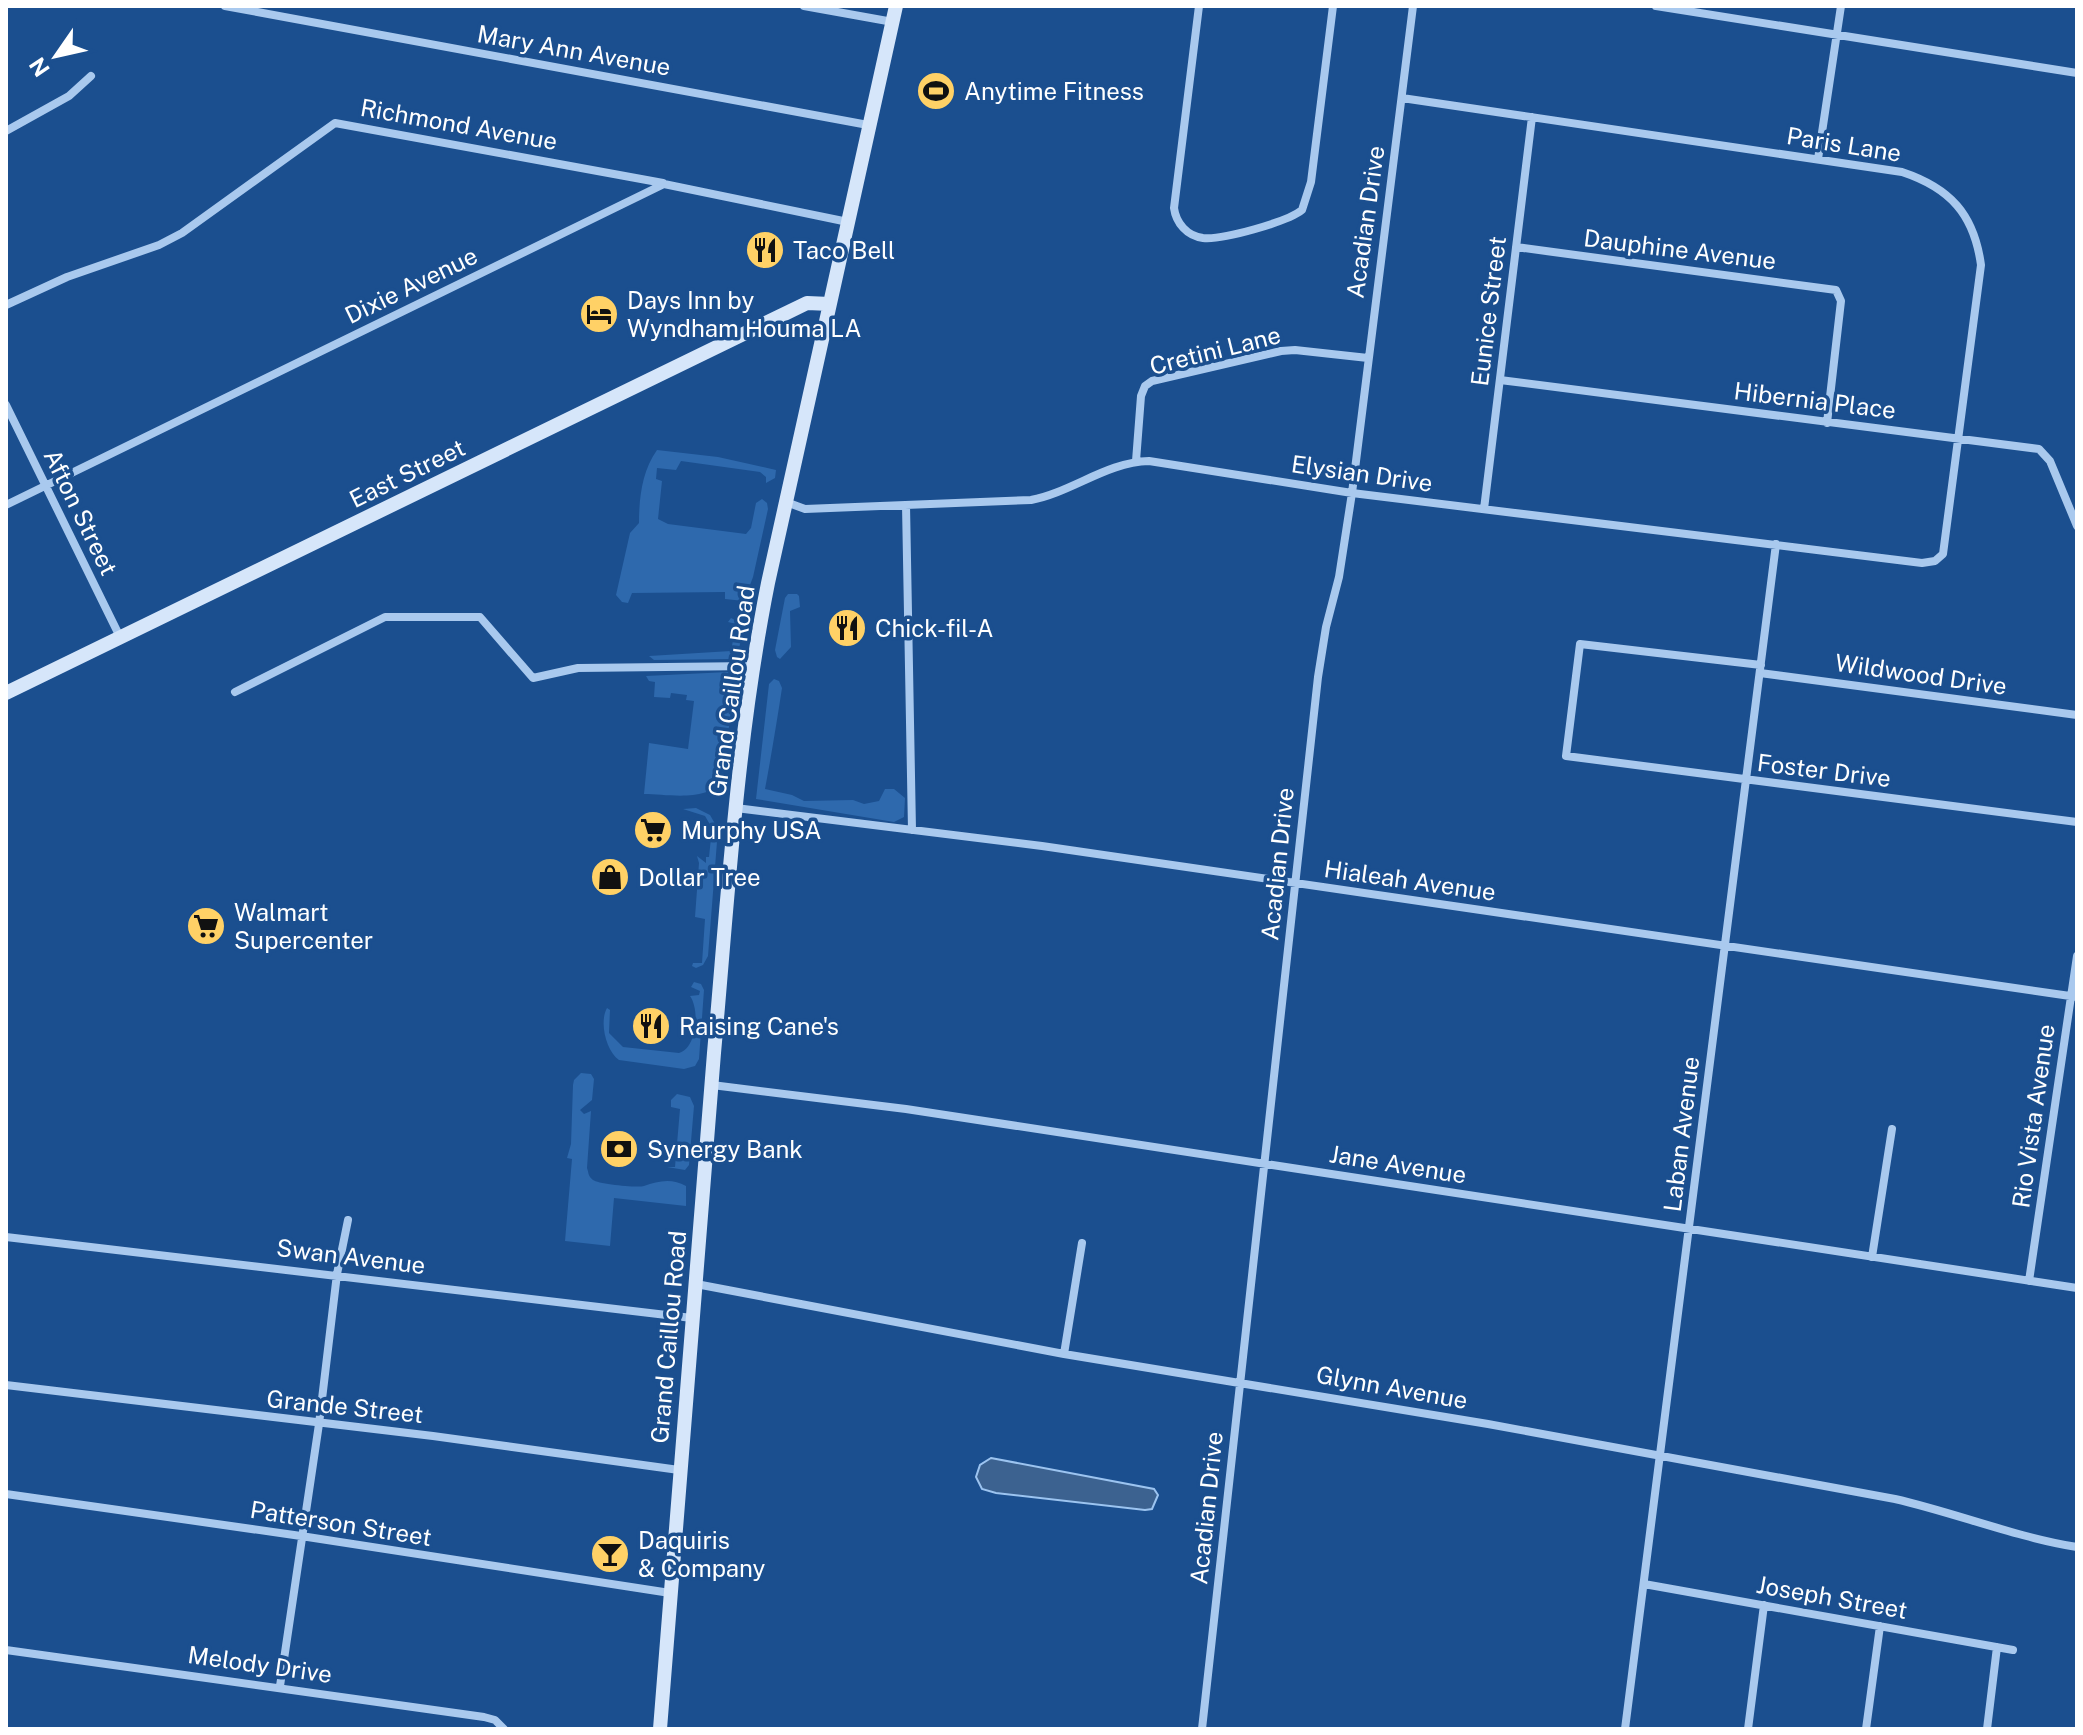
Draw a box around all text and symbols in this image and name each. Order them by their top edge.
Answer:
north arrow [16,16,96,96]
street label: Mary Ann Avenue [475,19,673,81]
text: N [24,53,55,82]
sports icon: Anytime Fitness [915,70,957,112]
place label: Anytime Fitness [964,77,1144,105]
street label: Richmond Avenue [358,93,560,155]
street label: Paris Lane [1785,121,1903,167]
street label: Acadian Drive [1340,144,1390,300]
street label: Dauphine Avenue [1582,223,1778,275]
restaurant icon: Taco Bell [744,229,786,271]
street label: Eunice Street [1465,234,1511,388]
place label: Taco Bell [793,236,895,264]
street label: Dixie Avenue [340,241,482,329]
place label: Days Inn by Wyndham Houma LA [627,286,862,342]
hotel icon: Days Inn by Wyndham Houma LA [578,293,620,335]
street label: Cretini Lane [1147,320,1283,380]
street label: Hibernia Place [1732,376,1898,424]
street label: East Street [345,433,469,513]
street label: Afton Street [38,444,124,580]
street label: Elysian Drive [1290,449,1434,497]
street label: Grand Caillou Road [702,583,760,799]
restaurant icon: Chick-fil-A [826,607,868,649]
place label: Chick-fil-A [875,614,994,642]
street label: Wildwood Drive [1833,648,2009,700]
street label: Foster Drive [1756,748,1892,792]
street label: Acadian Drive [1255,786,1299,942]
supermarket icon: Murphy USA [632,809,674,851]
place label: Murphy USA [681,816,822,844]
street label: Hialeah Avenue [1322,854,1498,906]
shop icon: Dollar Tree [589,856,631,898]
place label: Dollar Tree [638,863,761,891]
place label: Walmart Supercenter [234,898,373,954]
supermarket icon: Walmart Supercenter [185,905,227,947]
restaurant icon: Raising Cane's [630,1005,672,1047]
place label: Raising Cane's [679,1012,839,1040]
street label: Rio Vista Avenue [2006,1022,2060,1210]
street label: Laban Avenue [1658,1055,1704,1213]
bank icon: Synergy Bank [598,1128,640,1170]
place label: Synergy Bank [647,1135,803,1163]
street label: Jane Avenue [1328,1139,1468,1189]
street label: Grand Caillou Road [645,1230,691,1444]
street label: Swan Avenue [275,1233,427,1279]
street label: Glynn Avenue [1314,1360,1470,1414]
street label: Grande Street [265,1384,425,1428]
street label: Acadian Drive [1184,1430,1228,1586]
street label: Patterson Street [248,1495,434,1551]
place label: Daquiris & Company [638,1526,766,1582]
bar icon: Daquiris & Company [589,1533,631,1575]
street label: Joseph Street [1754,1570,1910,1624]
street label: Melody Drive [186,1640,334,1688]

